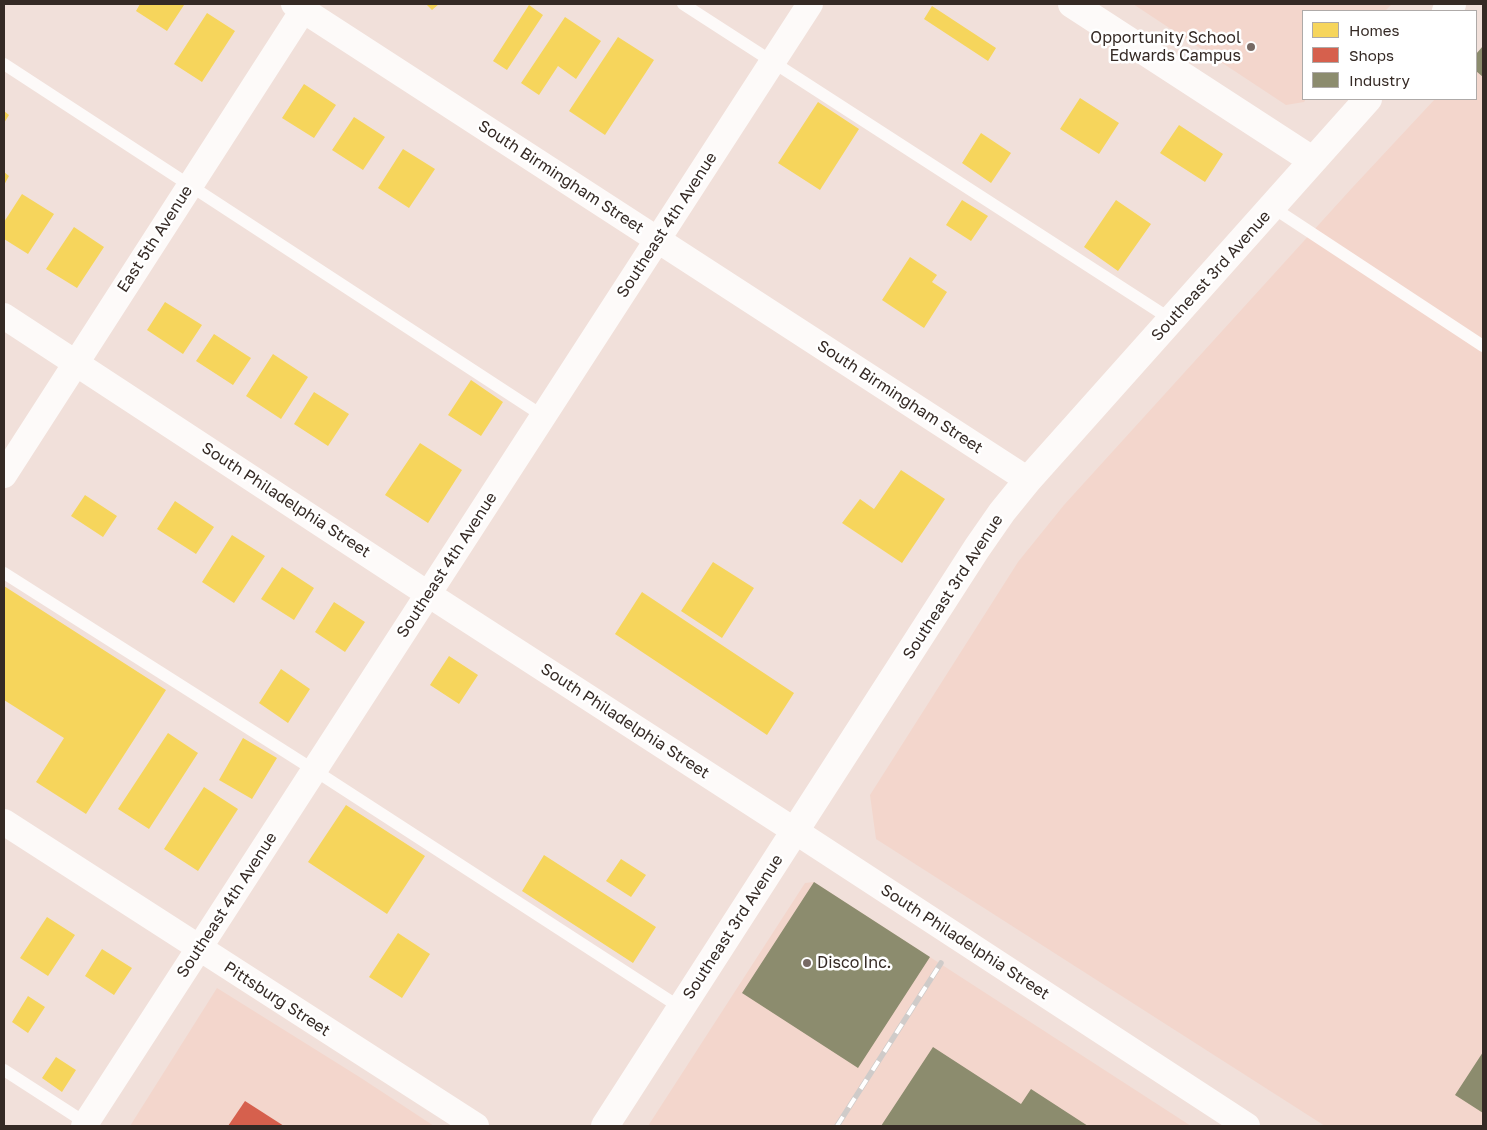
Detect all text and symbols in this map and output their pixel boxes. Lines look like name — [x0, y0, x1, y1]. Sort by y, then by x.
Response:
legend — [1302, 10, 1477, 100]
text: Homes — [1349, 21, 1399, 39]
place label: Opportunity School Edwards Campus — [1090, 28, 1241, 66]
marker: Opportunity School Edwards Campus — [1245, 41, 1257, 53]
text: Shops — [1349, 46, 1394, 64]
text: Industry — [1349, 71, 1410, 89]
street label: South Birmingham Street — [475, 116, 647, 238]
street label: Southeast 4th Avenue — [613, 149, 721, 301]
street label: East 5th Avenue — [113, 182, 197, 296]
street label: Southeast 3rd Avenue — [1147, 207, 1275, 345]
street label: South Birmingham Street — [814, 336, 986, 458]
street label: South Philadelphia Street — [198, 438, 374, 562]
street label: Southeast 4th Avenue — [393, 489, 501, 641]
street label: Southeast 3rd Avenue — [899, 511, 1007, 663]
street label: South Philadelphia Street — [537, 659, 713, 783]
street label: Southeast 4th Avenue — [173, 829, 281, 981]
street label: Southeast 3rd Avenue — [679, 851, 787, 1003]
street label: South Philadelphia Street — [877, 880, 1053, 1004]
place label: Disco Inc. — [817, 953, 891, 973]
marker: Disco Inc. — [801, 957, 813, 969]
street label: Pittsburg Street — [220, 958, 334, 1040]

